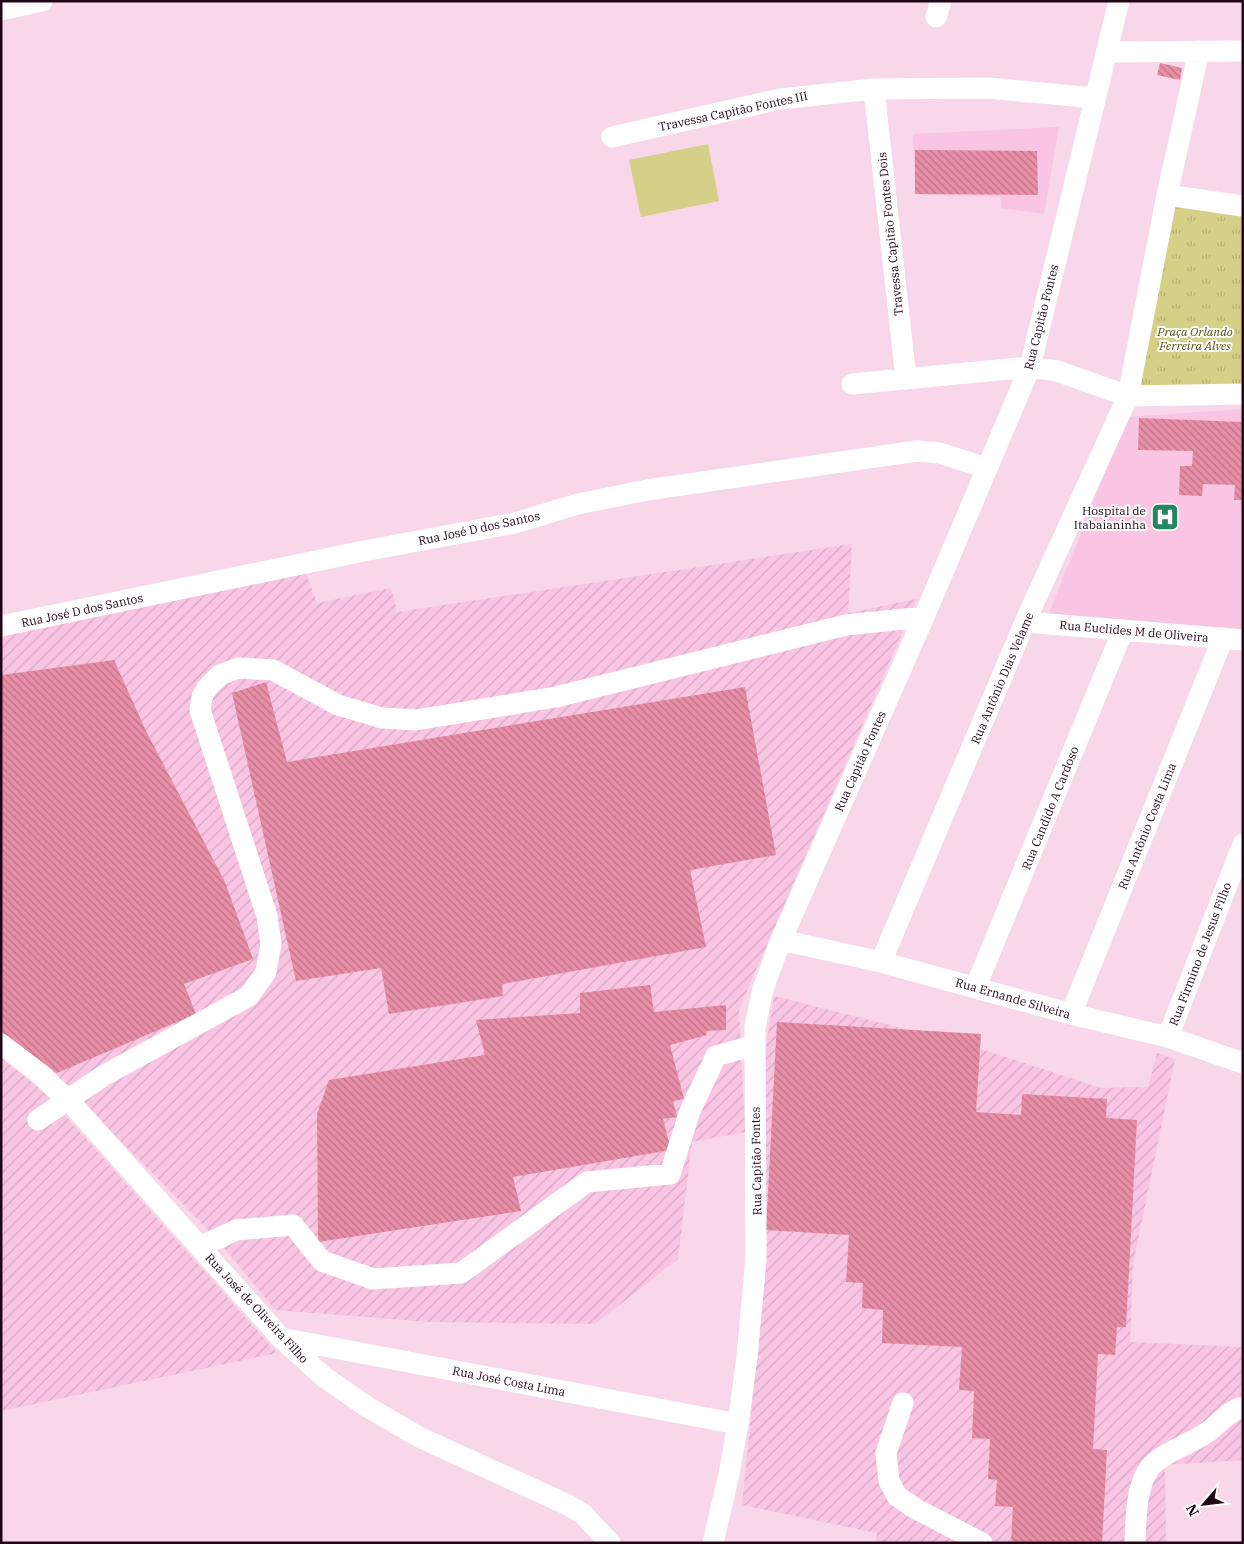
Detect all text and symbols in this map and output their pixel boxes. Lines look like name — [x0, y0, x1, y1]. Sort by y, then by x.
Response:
street label: Travessa Capitão Fontes III — [657, 88, 809, 134]
street label: Travessa Capitão Fontes Dois — [874, 151, 906, 317]
street label: Rua Capitão Fontes — [1021, 262, 1061, 371]
park label: Praça Orlando Ferreira Alves — [1156, 324, 1233, 353]
hospital icon: Hospital de Itabaianinha — [1150, 502, 1180, 532]
place label: Hospital de Itabaianinha — [1074, 503, 1146, 532]
street label: Rua José D dos Santos — [417, 508, 541, 548]
street label: Rua José D dos Santos — [20, 590, 144, 630]
street label: Rua Antônio Dias Velame — [967, 610, 1037, 746]
street label: Rua Euclides M de Oliveira — [1059, 617, 1210, 645]
street label: Rua Capitão Fontes — [831, 708, 889, 814]
street label: Rua Candido A Cardoso — [1018, 744, 1082, 872]
street label: Rua Antônio Costa Lima — [1115, 760, 1179, 892]
street label: Rua Firmino de Jesus Filho — [1166, 880, 1234, 1028]
street label: Rua Ernande Silveira — [954, 974, 1073, 1022]
street label: Rua Capitão Fontes — [748, 1107, 764, 1215]
street label: Rua José de Oliveira Filho — [202, 1250, 312, 1366]
street label: Rua José Costa Lima — [451, 1363, 567, 1399]
north arrow — [1179, 1479, 1229, 1529]
text: N — [1182, 1501, 1203, 1519]

